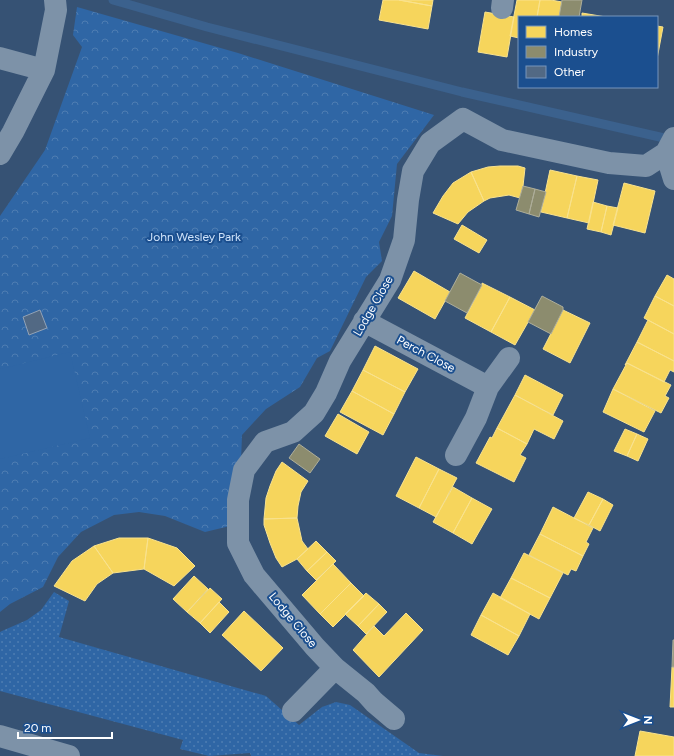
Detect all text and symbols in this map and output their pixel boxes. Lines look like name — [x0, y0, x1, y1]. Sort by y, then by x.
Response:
legend — [518, 16, 658, 88]
text: Homes — [554, 25, 593, 39]
text: Industry — [554, 45, 599, 59]
text: Other — [554, 65, 585, 79]
park label: John Wesley Park — [147, 230, 241, 244]
street label: Lodge Close — [350, 273, 396, 339]
street label: Perch Close — [394, 333, 458, 375]
street label: Lodge Close — [266, 590, 320, 651]
north arrow — [618, 700, 658, 740]
scale bar — [18, 714, 112, 740]
text: N — [641, 716, 654, 724]
text: 20 m — [24, 721, 52, 735]

